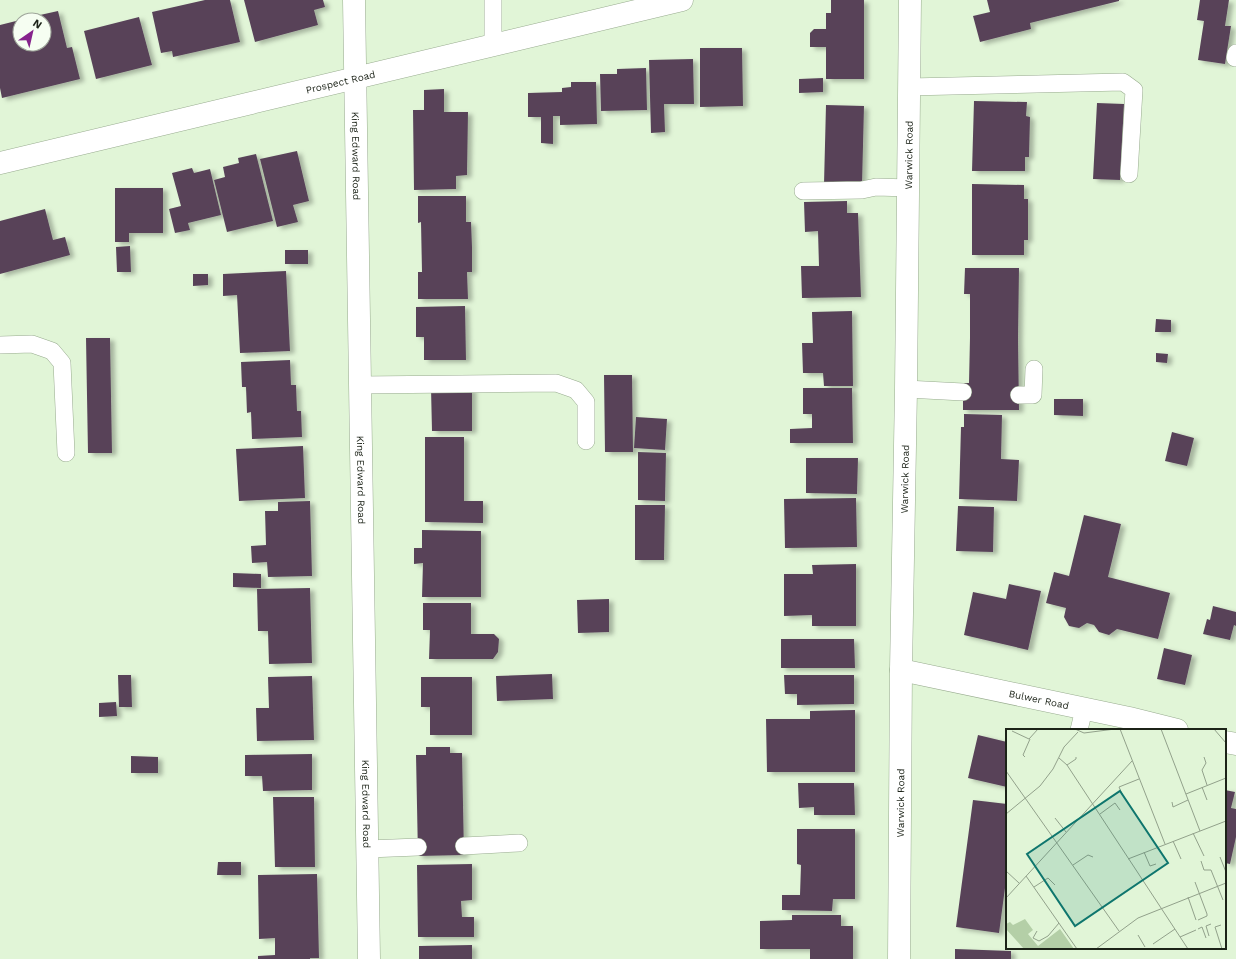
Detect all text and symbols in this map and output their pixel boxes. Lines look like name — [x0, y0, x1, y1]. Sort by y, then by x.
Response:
north arrow — [12, 12, 52, 52]
text: N — [30, 16, 44, 32]
street label: Prospect Road — [305, 69, 376, 96]
street label: King Edward Road — [350, 112, 362, 200]
street label: Warwick Road — [903, 121, 915, 190]
street label: King Edward Road — [355, 436, 367, 524]
street label: Warwick Road — [899, 444, 911, 514]
street label: Bulwer Road — [1008, 688, 1070, 711]
inset map — [1006, 729, 1226, 949]
street label: King Edward Road — [360, 760, 372, 848]
street label: Warwick Road — [895, 768, 906, 838]

